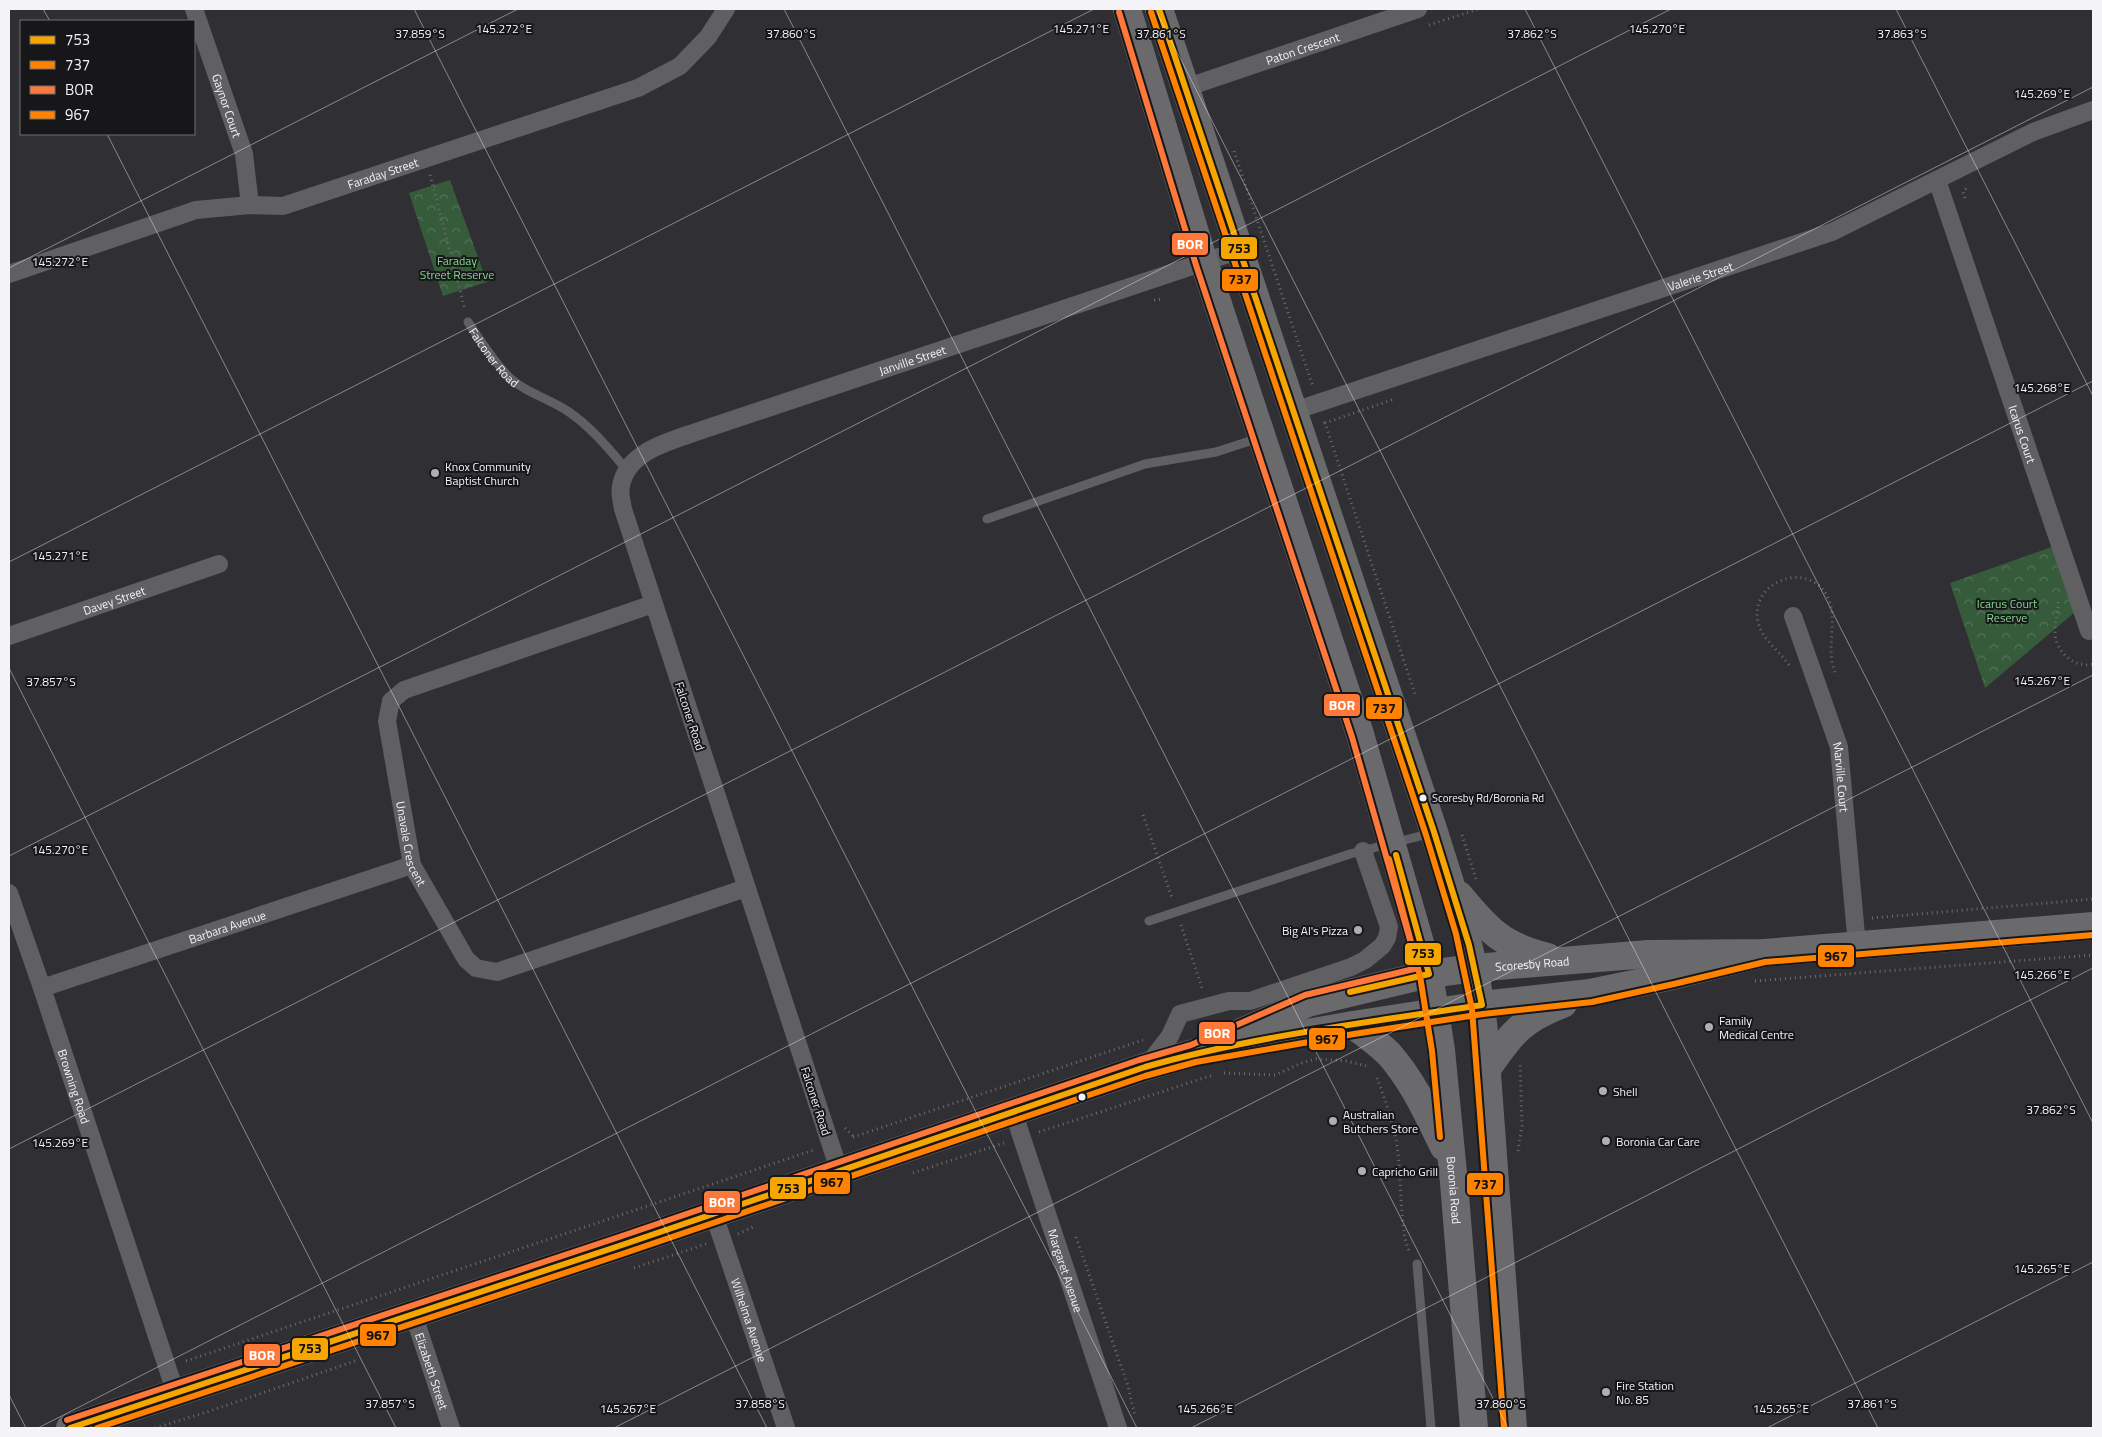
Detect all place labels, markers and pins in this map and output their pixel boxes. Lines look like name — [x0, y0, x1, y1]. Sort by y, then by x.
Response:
place label: Knox Community Baptist Church — [445, 457, 531, 490]
marker: Knox Community Baptist Church — [429, 467, 441, 479]
place label: Scoresby Rd/Boronia Rd — [1432, 790, 1544, 806]
marker: Scoresby Rd/Boronia Rd — [1418, 793, 1428, 803]
place label: Big Al's Pizza — [1282, 921, 1348, 940]
marker: Big Al's Pizza — [1352, 924, 1364, 936]
place label: Family Medical Centre — [1719, 1011, 1794, 1044]
marker: Family Medical Centre — [1703, 1021, 1715, 1033]
place label: Shell — [1613, 1082, 1638, 1101]
marker: Shell — [1597, 1085, 1609, 1097]
unlabelled marker — [1077, 1092, 1087, 1102]
place label: Australian Butchers Store — [1343, 1105, 1418, 1138]
marker: Australian Butchers Store — [1327, 1115, 1339, 1127]
place label: Boronia Car Care — [1616, 1132, 1700, 1151]
marker: Boronia Car Care — [1600, 1135, 1612, 1147]
place label: Capricho Grill — [1372, 1162, 1438, 1181]
marker: Capricho Grill — [1356, 1165, 1368, 1177]
place label: Fire Station No. 85 — [1616, 1376, 1674, 1409]
marker: Fire Station No. 85 — [1600, 1386, 1612, 1398]

